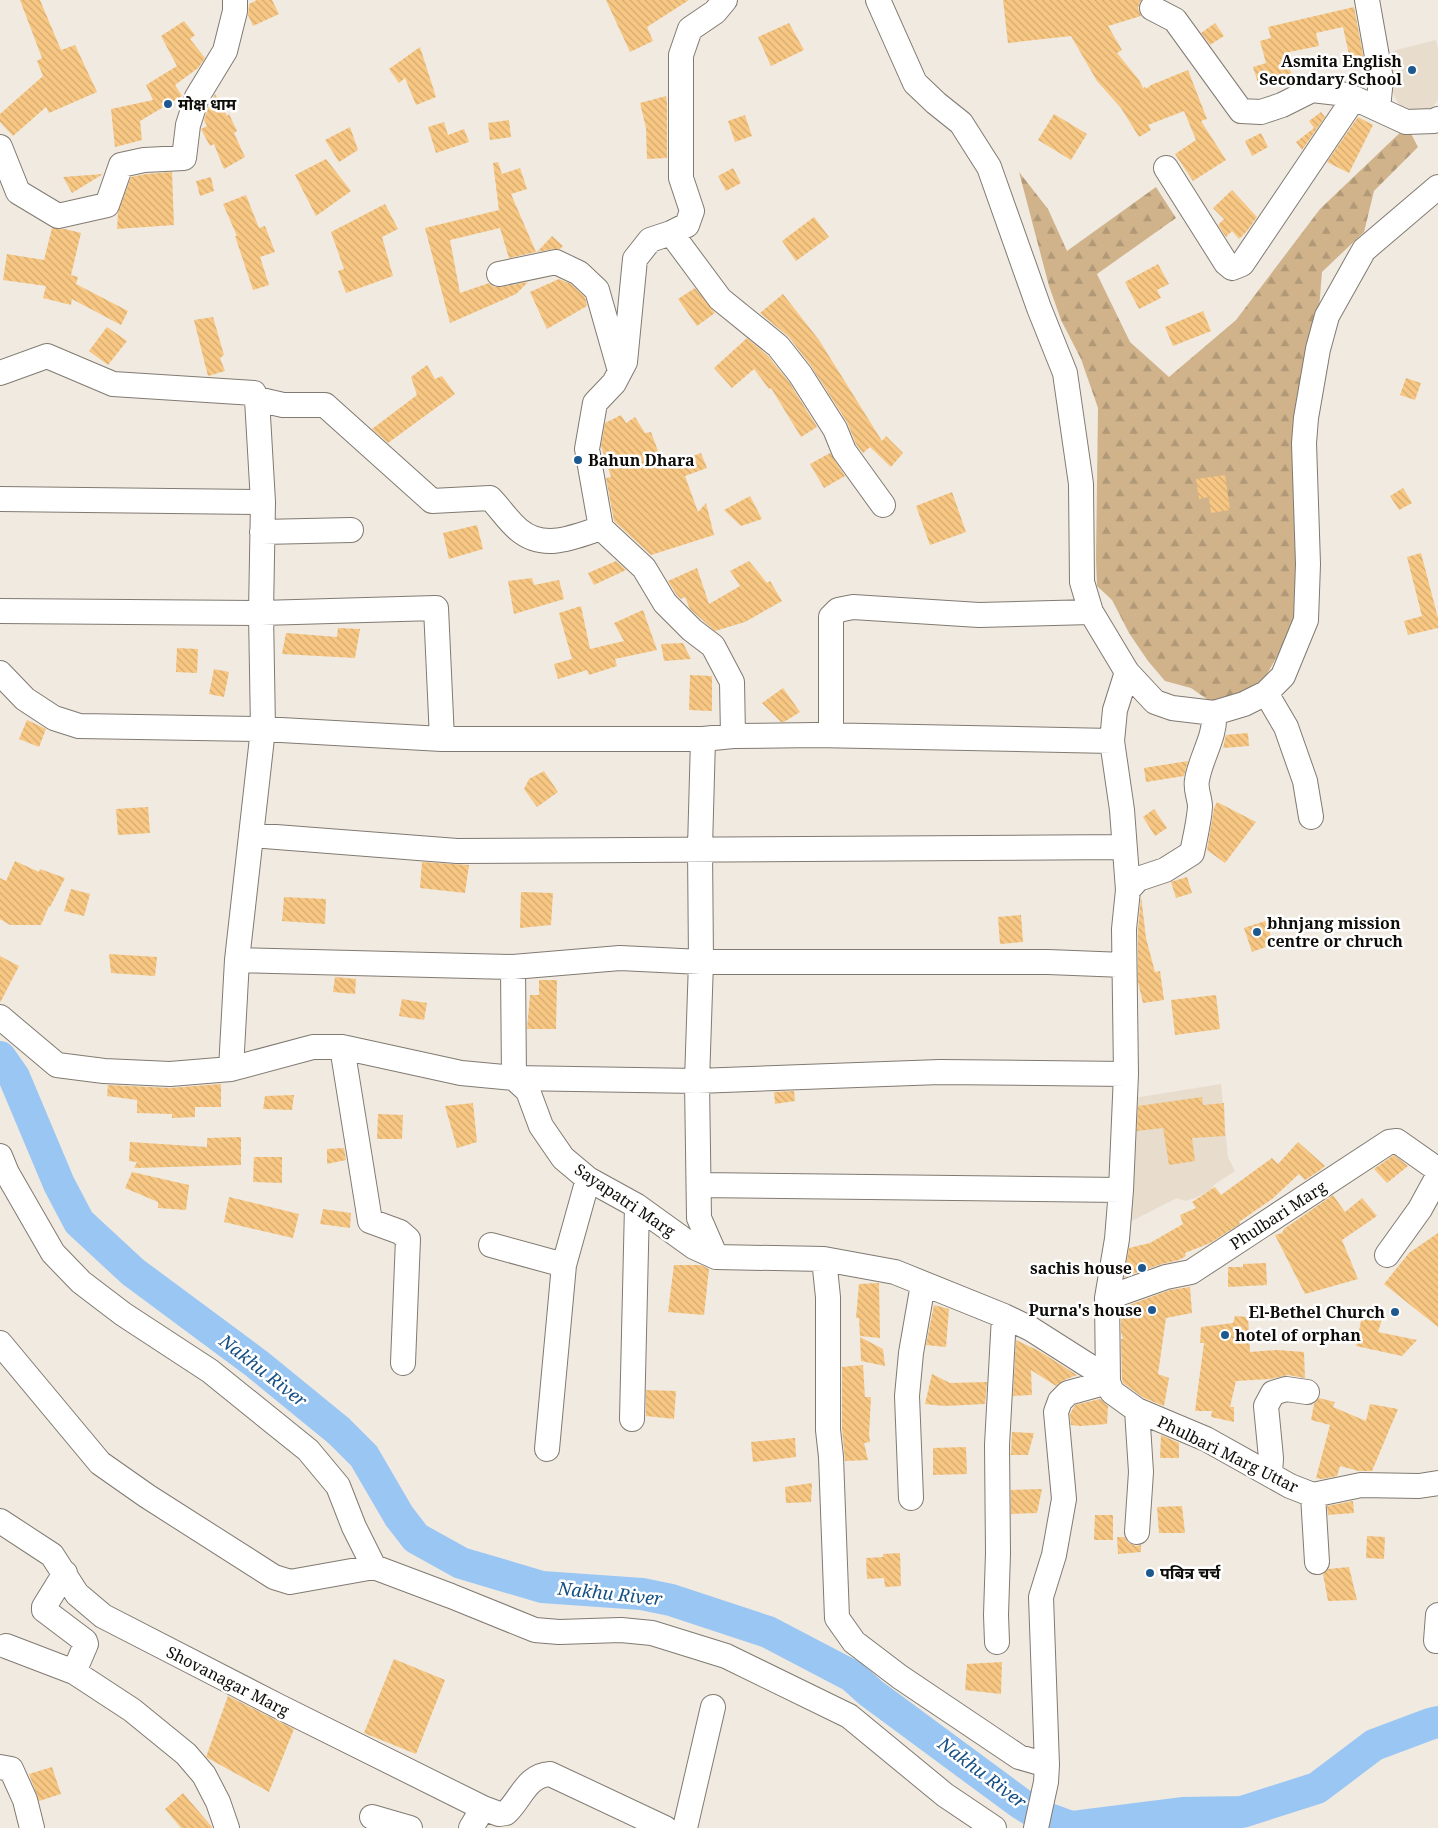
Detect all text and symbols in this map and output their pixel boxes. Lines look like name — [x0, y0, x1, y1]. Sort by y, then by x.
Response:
place label: Asmita English Secondary School — [1259, 50, 1402, 90]
marker: Asmita English Secondary School — [1406, 64, 1418, 76]
place label: मोक्ष धाम — [178, 93, 237, 115]
marker: मोक्ष धाम — [162, 98, 174, 110]
place label: Bahun Dhara — [588, 449, 695, 471]
marker: Bahun Dhara — [572, 454, 584, 466]
place label: bhnjang mission centre or chruch — [1267, 912, 1403, 952]
marker: bhnjang mission centre or chruch — [1251, 926, 1263, 938]
street label: Sayapatri Marg — [570, 1158, 680, 1242]
street label: Phulbari Marg — [1226, 1175, 1331, 1254]
place label: sachis house — [1030, 1257, 1132, 1279]
marker: sachis house — [1136, 1262, 1148, 1274]
place label: Purna's house — [1029, 1299, 1142, 1321]
place label: El-Bethel Church — [1248, 1301, 1385, 1323]
marker: Purna's house — [1146, 1304, 1158, 1316]
marker: El-Bethel Church — [1389, 1306, 1401, 1318]
place label: hotel of orphan — [1235, 1324, 1361, 1346]
water label: Nakhu River — [214, 1328, 313, 1412]
marker: hotel of orphan — [1219, 1329, 1231, 1341]
street label: Phulbari Marg Uttar — [1154, 1410, 1303, 1498]
place label: पबित्र चर्च — [1160, 1562, 1221, 1584]
marker: पबित्र चर्च — [1144, 1567, 1156, 1579]
water label: Nakhu River — [556, 1575, 664, 1610]
street label: Shovanagar Marg — [163, 1641, 294, 1722]
water label: Nakhu River — [933, 1730, 1032, 1814]

